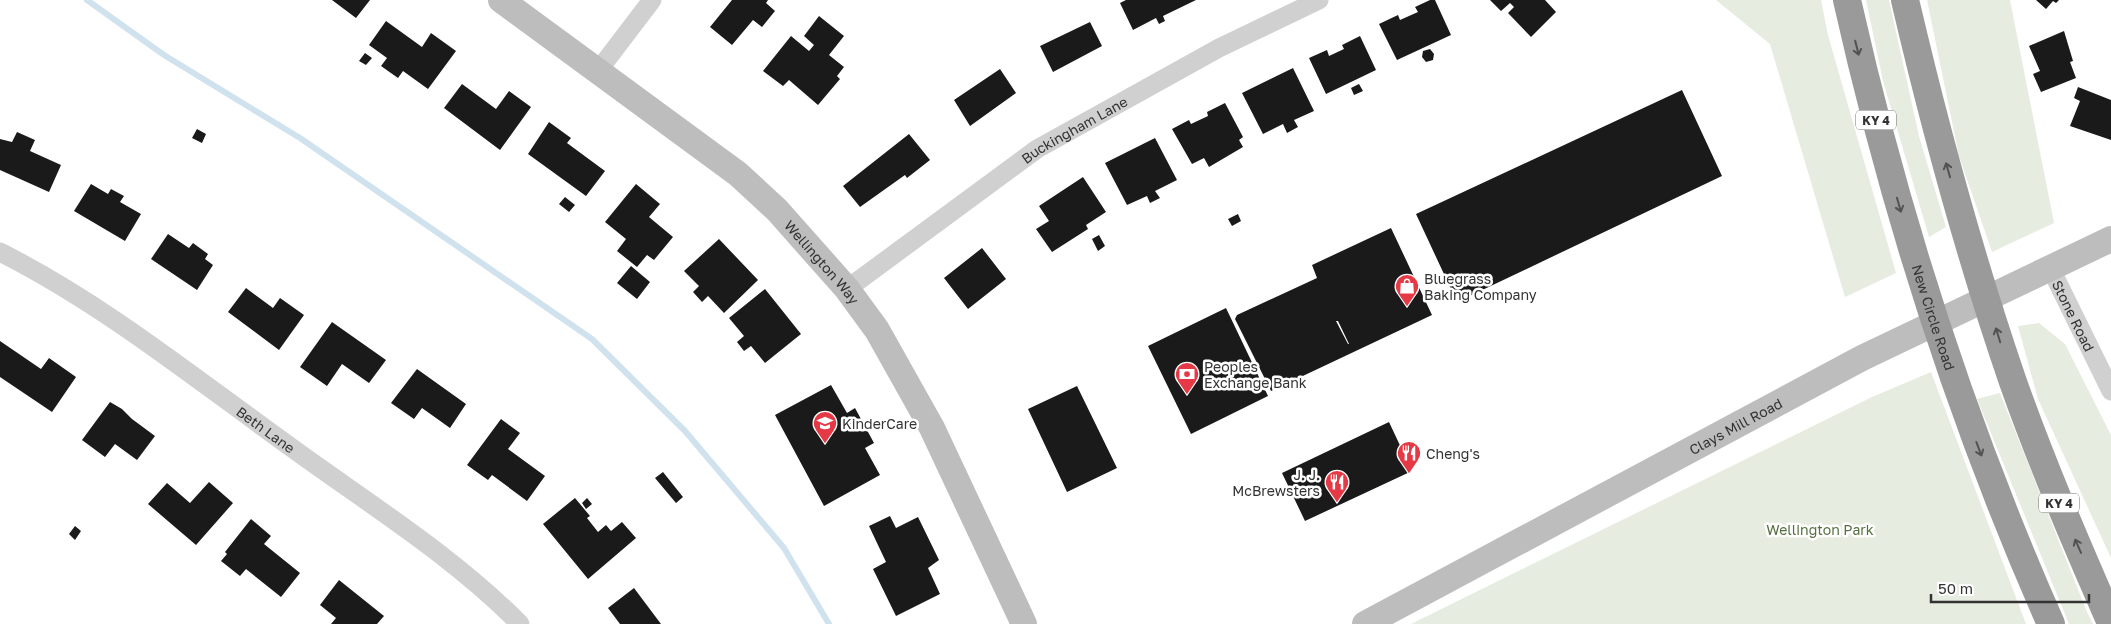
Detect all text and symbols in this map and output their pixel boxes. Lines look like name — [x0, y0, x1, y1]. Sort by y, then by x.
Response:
one-way arrow — [1853, 39, 1863, 55]
street label: Buckingham Lane — [1018, 92, 1130, 166]
road number: KY 4 — [1856, 110, 1896, 130]
one-way arrow — [1943, 163, 1953, 179]
one-way arrow — [1894, 196, 1904, 212]
street label: Wellington Way — [781, 216, 863, 307]
street label: New Circle Road — [1909, 262, 1959, 372]
place label: Bluegrass Baking Company — [1424, 270, 1537, 303]
shop icon: Bluegrass Baking Company — [1394, 273, 1420, 307]
street label: Stone Road — [2049, 277, 2099, 354]
one-way arrow — [1993, 327, 2003, 343]
place label: Peoples Exchange Bank — [1204, 358, 1307, 391]
bank icon: Peoples Exchange Bank — [1174, 361, 1200, 395]
street label: Clays Mill Road — [1686, 394, 1785, 458]
street label: Beth Lane — [234, 402, 299, 456]
school or university icon: KinderCare — [812, 410, 838, 444]
place label: KinderCare — [842, 415, 917, 432]
restaurant icon: Cheng's — [1396, 440, 1422, 474]
one-way arrow — [1975, 441, 1984, 456]
place label: Cheng's — [1426, 445, 1480, 462]
place label: J. J. McBrewsters — [1232, 466, 1320, 499]
restaurant icon: J. J. McBrewsters — [1324, 469, 1350, 503]
road number: KY 4 — [2039, 493, 2079, 512]
park label: Wellington Park — [1766, 521, 1874, 538]
one-way arrow — [2072, 539, 2082, 554]
scale bar — [1931, 572, 2088, 604]
text: 50 m — [1938, 579, 1973, 597]

